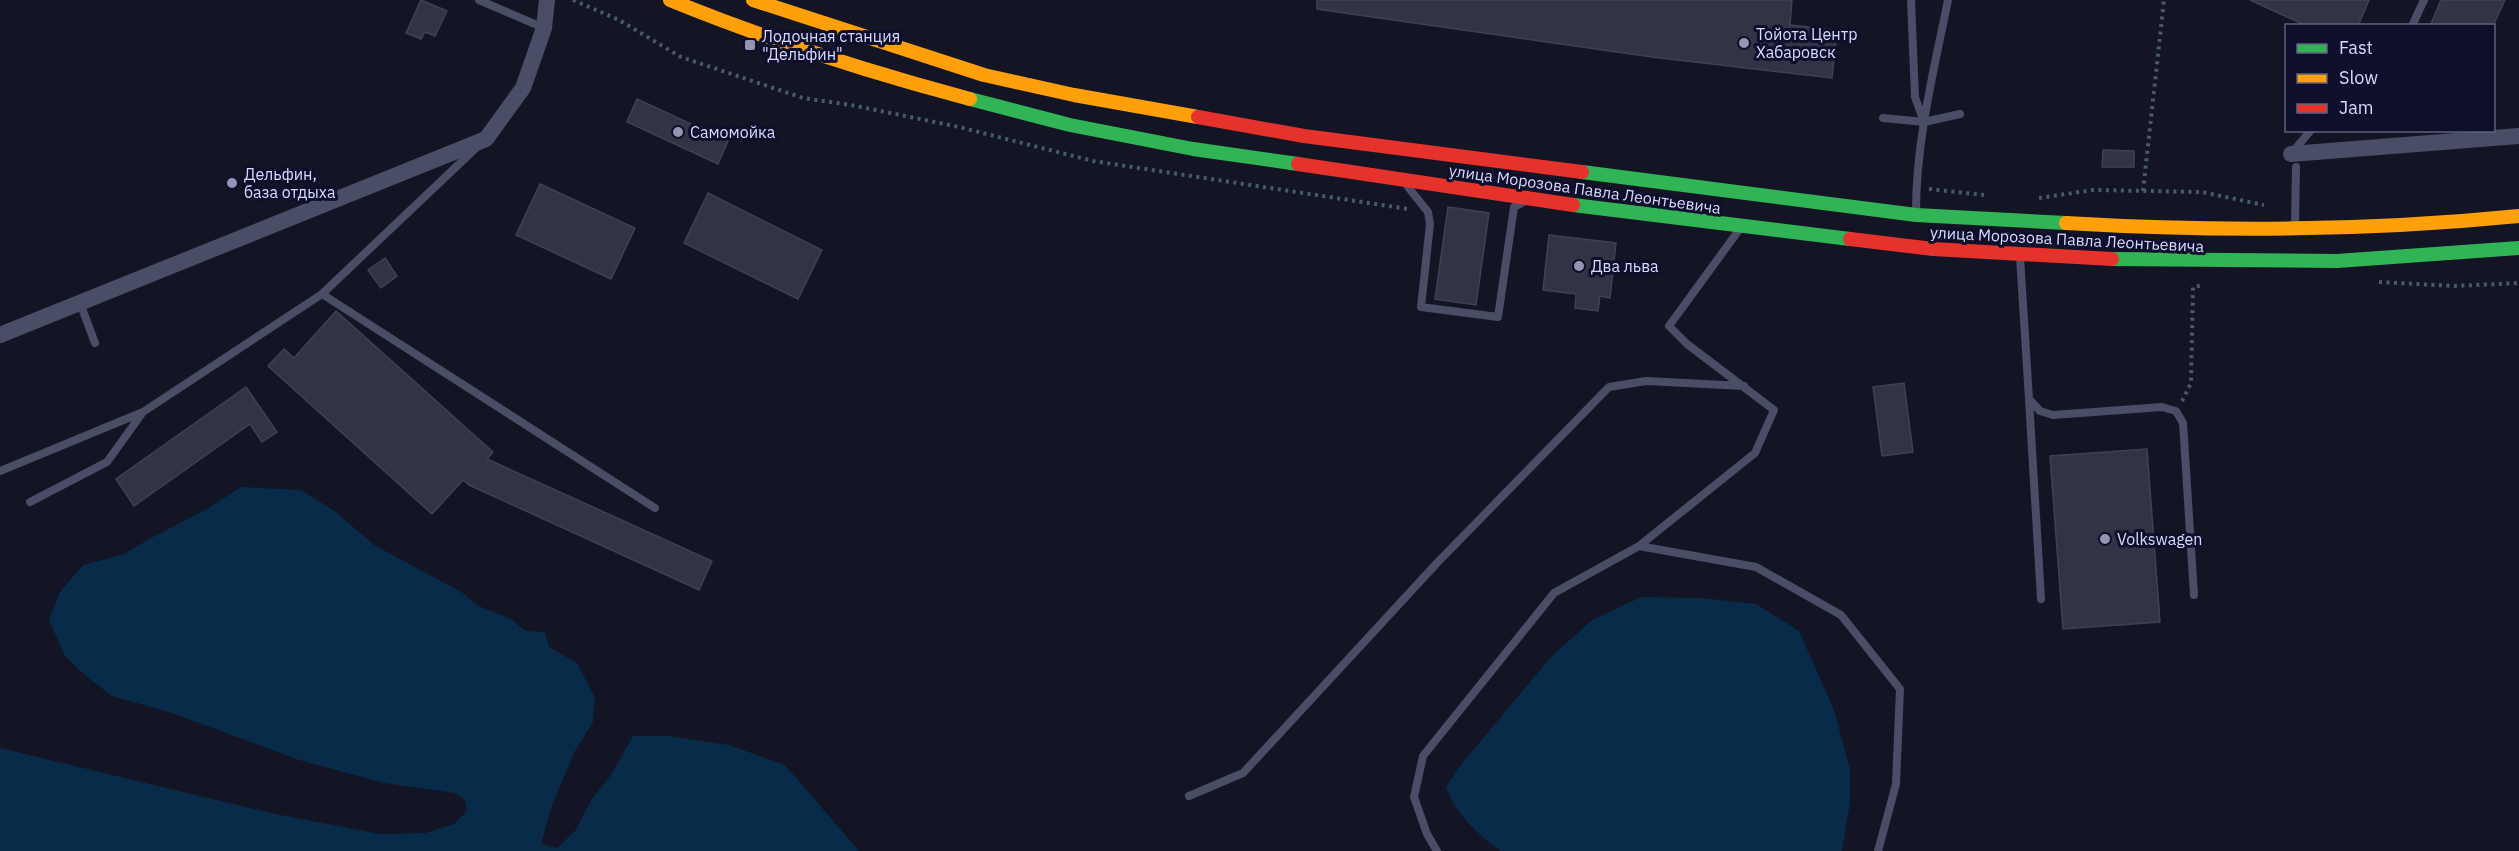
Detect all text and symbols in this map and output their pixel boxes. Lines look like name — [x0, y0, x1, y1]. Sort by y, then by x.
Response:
place label: Тойота Центр Хабаровск — [1756, 24, 1858, 62]
legend — [2285, 24, 2495, 132]
place label: Лодочная станция "Дельфин" — [762, 26, 900, 64]
marker: Тойота Центр Хабаровск — [1737, 36, 1751, 50]
text: Fast — [2339, 36, 2373, 59]
marker: Лодочная станция "Дельфин" — [743, 38, 757, 52]
text: Slow — [2339, 66, 2378, 89]
text: Jam — [2339, 96, 2374, 119]
place label: Самомойка — [690, 122, 776, 142]
marker: Самомойка — [671, 125, 685, 139]
street label: улица Морозова Павла Леонтьевича — [1448, 160, 1723, 218]
place label: Дельфин, база отдыха — [244, 164, 336, 202]
marker: Дельфин, база отдыха — [225, 176, 239, 190]
street label: улица Морозова Павла Леонтьевича — [1929, 222, 2205, 256]
place label: Два льва — [1591, 256, 1659, 276]
marker: Два льва — [1572, 259, 1586, 273]
place label: Volkswagen — [2117, 529, 2202, 549]
marker: Volkswagen — [2098, 532, 2112, 546]

